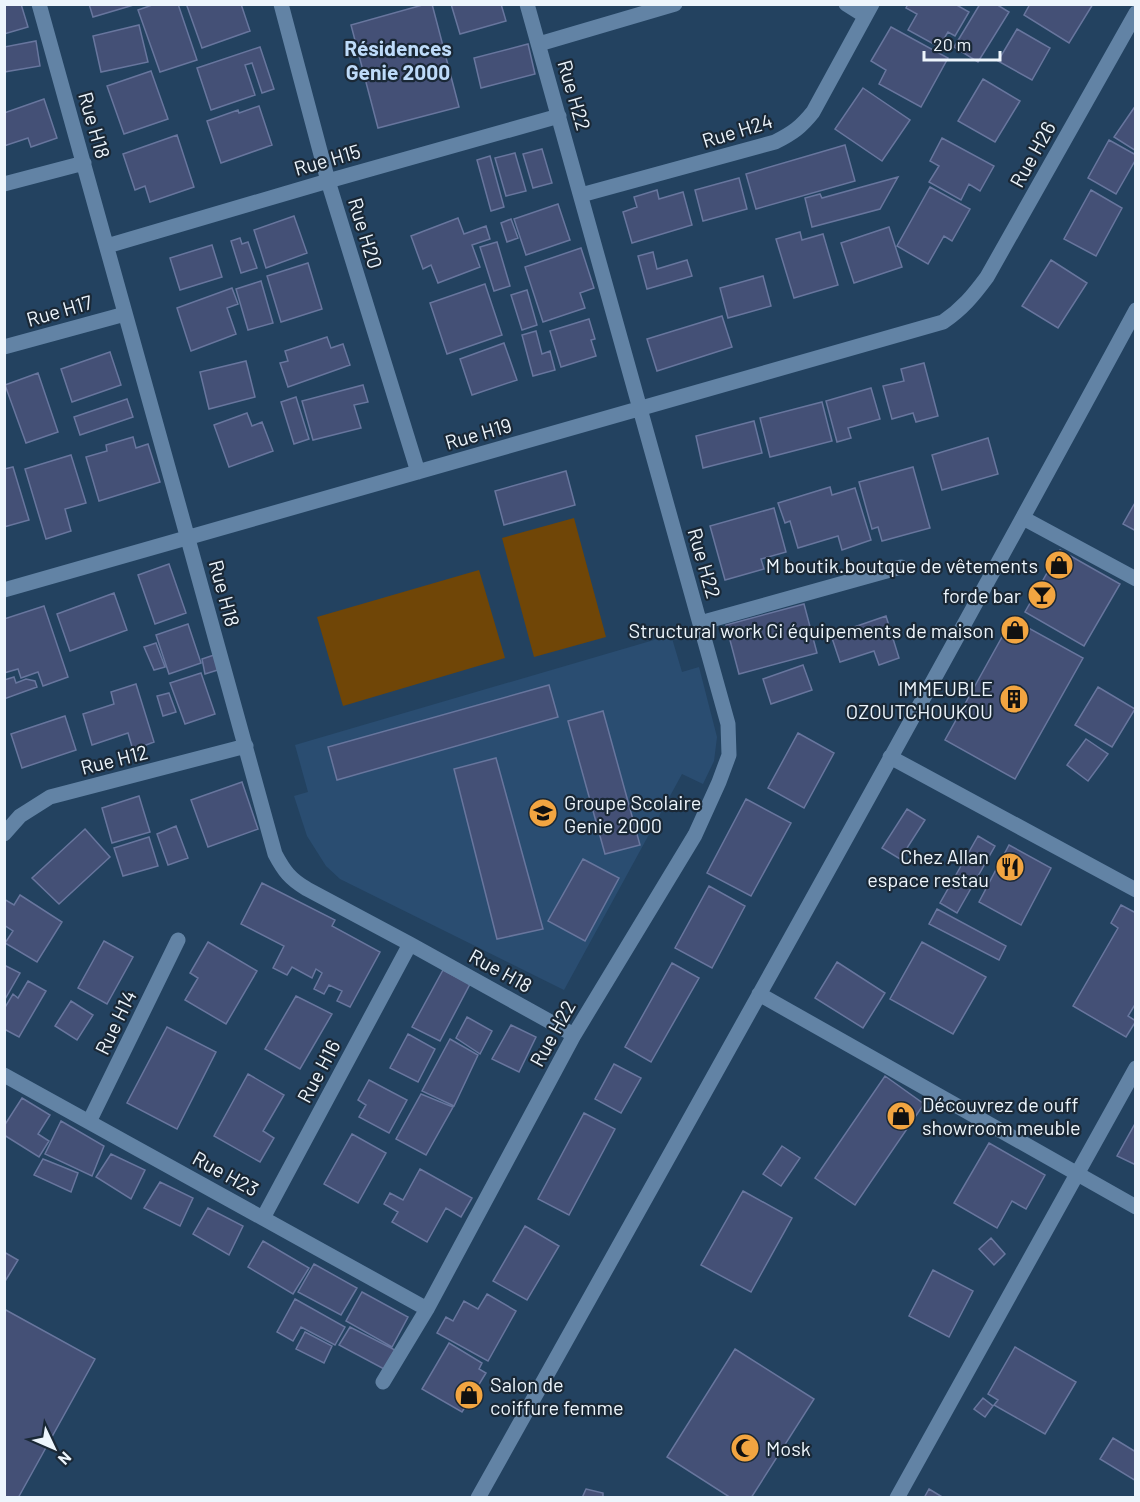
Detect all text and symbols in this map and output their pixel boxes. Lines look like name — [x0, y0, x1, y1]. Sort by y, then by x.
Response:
scale bar — [924, 24, 1000, 62]
text: 20 m — [933, 33, 971, 55]
district label: Résidences Genie 2000 — [344, 35, 452, 84]
street label: Rue H22 — [554, 57, 596, 133]
street label: Rue H18 — [74, 89, 116, 161]
street label: Rue H24 — [699, 108, 775, 152]
street label: Rue H26 — [1004, 117, 1060, 191]
street label: Rue H15 — [291, 138, 363, 180]
street label: Rue H20 — [344, 195, 388, 271]
street label: Rue H17 — [23, 289, 95, 331]
street label: Rue H19 — [442, 412, 514, 454]
street label: Rue H22 — [684, 525, 726, 601]
shop icon: M boutik.boutque de vêtements — [1043, 549, 1075, 581]
place label: M boutik.boutque de vêtements — [766, 553, 1038, 577]
street label: Rue H18 — [205, 557, 245, 629]
bar icon: forde bar — [1026, 579, 1058, 611]
place label: forde bar — [943, 583, 1021, 607]
shop icon: Structural work Ci équipements de maison — [999, 614, 1031, 646]
place label: Structural work Ci équipements de maison — [629, 618, 994, 642]
place label: IMMEUBLE OZOUTCHOUKOU — [846, 676, 993, 723]
building icon: IMMEUBLE OZOUTCHOUKOU — [998, 683, 1030, 715]
street label: Rue H12 — [78, 739, 150, 779]
place label: Groupe Scolaire Genie 2000 — [564, 790, 701, 837]
school or university icon: Groupe Scolaire Genie 2000 — [527, 797, 559, 829]
place label: Chez Allan espace restau — [867, 844, 989, 891]
restaurant icon: Chez Allan espace restau — [994, 851, 1026, 883]
street label: Rue H18 — [465, 943, 537, 997]
street label: Rue H14 — [89, 986, 141, 1058]
street label: Rue H22 — [524, 996, 580, 1070]
street label: Rue H16 — [291, 1035, 345, 1107]
place label: Découvrez de ouff showroom meuble — [922, 1092, 1081, 1139]
shop icon: Découvrez de ouff showroom meuble — [885, 1100, 917, 1132]
street label: Rue H23 — [189, 1145, 263, 1201]
place label: Salon de coiffure femme — [490, 1372, 624, 1419]
shop icon: Salon de coiffure femme — [453, 1379, 485, 1411]
north arrow — [24, 1418, 84, 1478]
mosque icon: Mosk — [729, 1432, 761, 1464]
place label: Mosk — [766, 1436, 811, 1460]
text: N — [55, 1448, 76, 1469]

